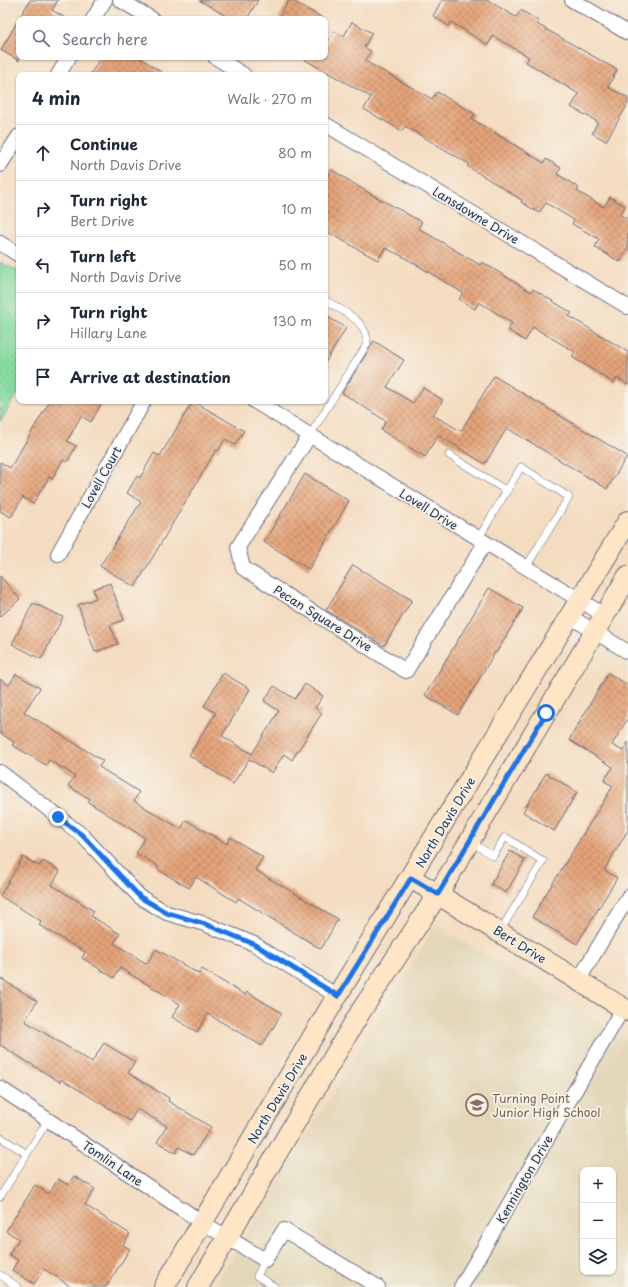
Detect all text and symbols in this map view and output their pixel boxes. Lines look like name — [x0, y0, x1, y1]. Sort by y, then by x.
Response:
search box — [16, 16, 328, 60]
icon: search — [30, 27, 52, 49]
text: Search here — [62, 27, 148, 50]
text: 4 min — [32, 85, 80, 111]
text: Walk · 270 m — [227, 89, 312, 108]
text: Continue — [70, 132, 138, 155]
icon: ahead — [32, 142, 54, 164]
text: 80 m — [278, 143, 312, 162]
text: North Davis Drive — [70, 155, 181, 174]
street label: Lansdowne Drive — [429, 182, 523, 248]
text: Turn right — [70, 188, 147, 211]
icon: right — [32, 198, 54, 220]
text: 10 m — [282, 199, 312, 218]
text: Bert Drive — [70, 211, 134, 230]
text: Turn left — [70, 244, 136, 267]
icon: left — [32, 254, 54, 276]
text: 50 m — [278, 255, 312, 274]
text: North Davis Drive — [70, 267, 181, 286]
text: Turn right — [70, 300, 147, 323]
icon: right — [32, 310, 54, 332]
text: 130 m — [273, 311, 312, 330]
text: Hillary Lane — [70, 323, 147, 342]
text: Arrive at destination — [70, 365, 231, 388]
icon: arrive — [32, 366, 54, 388]
street label: Lovell Court — [77, 443, 126, 511]
street label: Lovell Drive — [396, 484, 462, 534]
street label: Pecan Square Drive — [270, 580, 376, 656]
route start — [537, 704, 555, 722]
street label: North Davis Drive — [411, 773, 479, 871]
route end — [49, 808, 67, 826]
street label: Bert Drive — [490, 921, 550, 967]
street label: North Davis Drive — [243, 1049, 311, 1147]
place label: Turning Point Junior High School — [492, 1089, 601, 1121]
school or university icon: Turning Point Junior High School — [464, 1092, 490, 1118]
street label: Kennington Drive — [491, 1132, 557, 1226]
street label: Tomlin Lane — [79, 1136, 147, 1190]
map controls — [580, 1167, 616, 1275]
button: + — [580, 1167, 616, 1203]
button: − — [580, 1203, 616, 1239]
button: layers — [580, 1239, 616, 1275]

